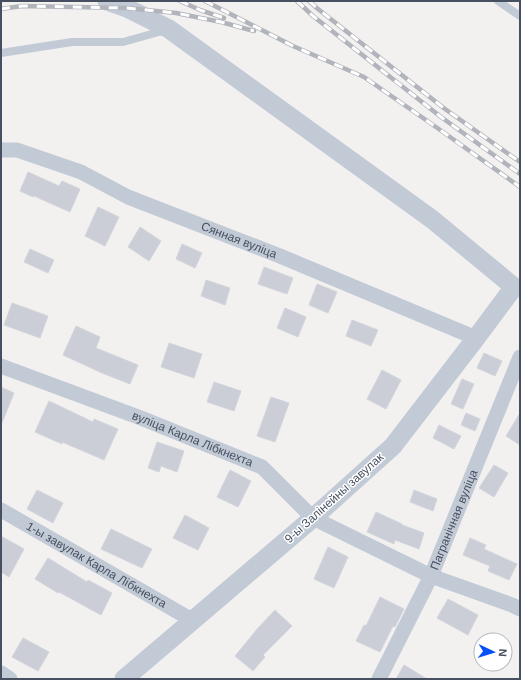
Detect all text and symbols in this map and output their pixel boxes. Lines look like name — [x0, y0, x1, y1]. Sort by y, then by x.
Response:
street label: Сянная вуліца — [199, 219, 279, 261]
street label: вуліца Карла Лібкнехта — [130, 408, 255, 470]
street label: 9-ы Залінейны завулак — [282, 450, 387, 546]
street label: Пагранічная вуліца — [427, 467, 481, 572]
street label: 1-ы завулак Карла Лібкнехта — [24, 519, 169, 611]
north arrow — [473, 632, 513, 672]
text: N — [497, 648, 509, 657]

